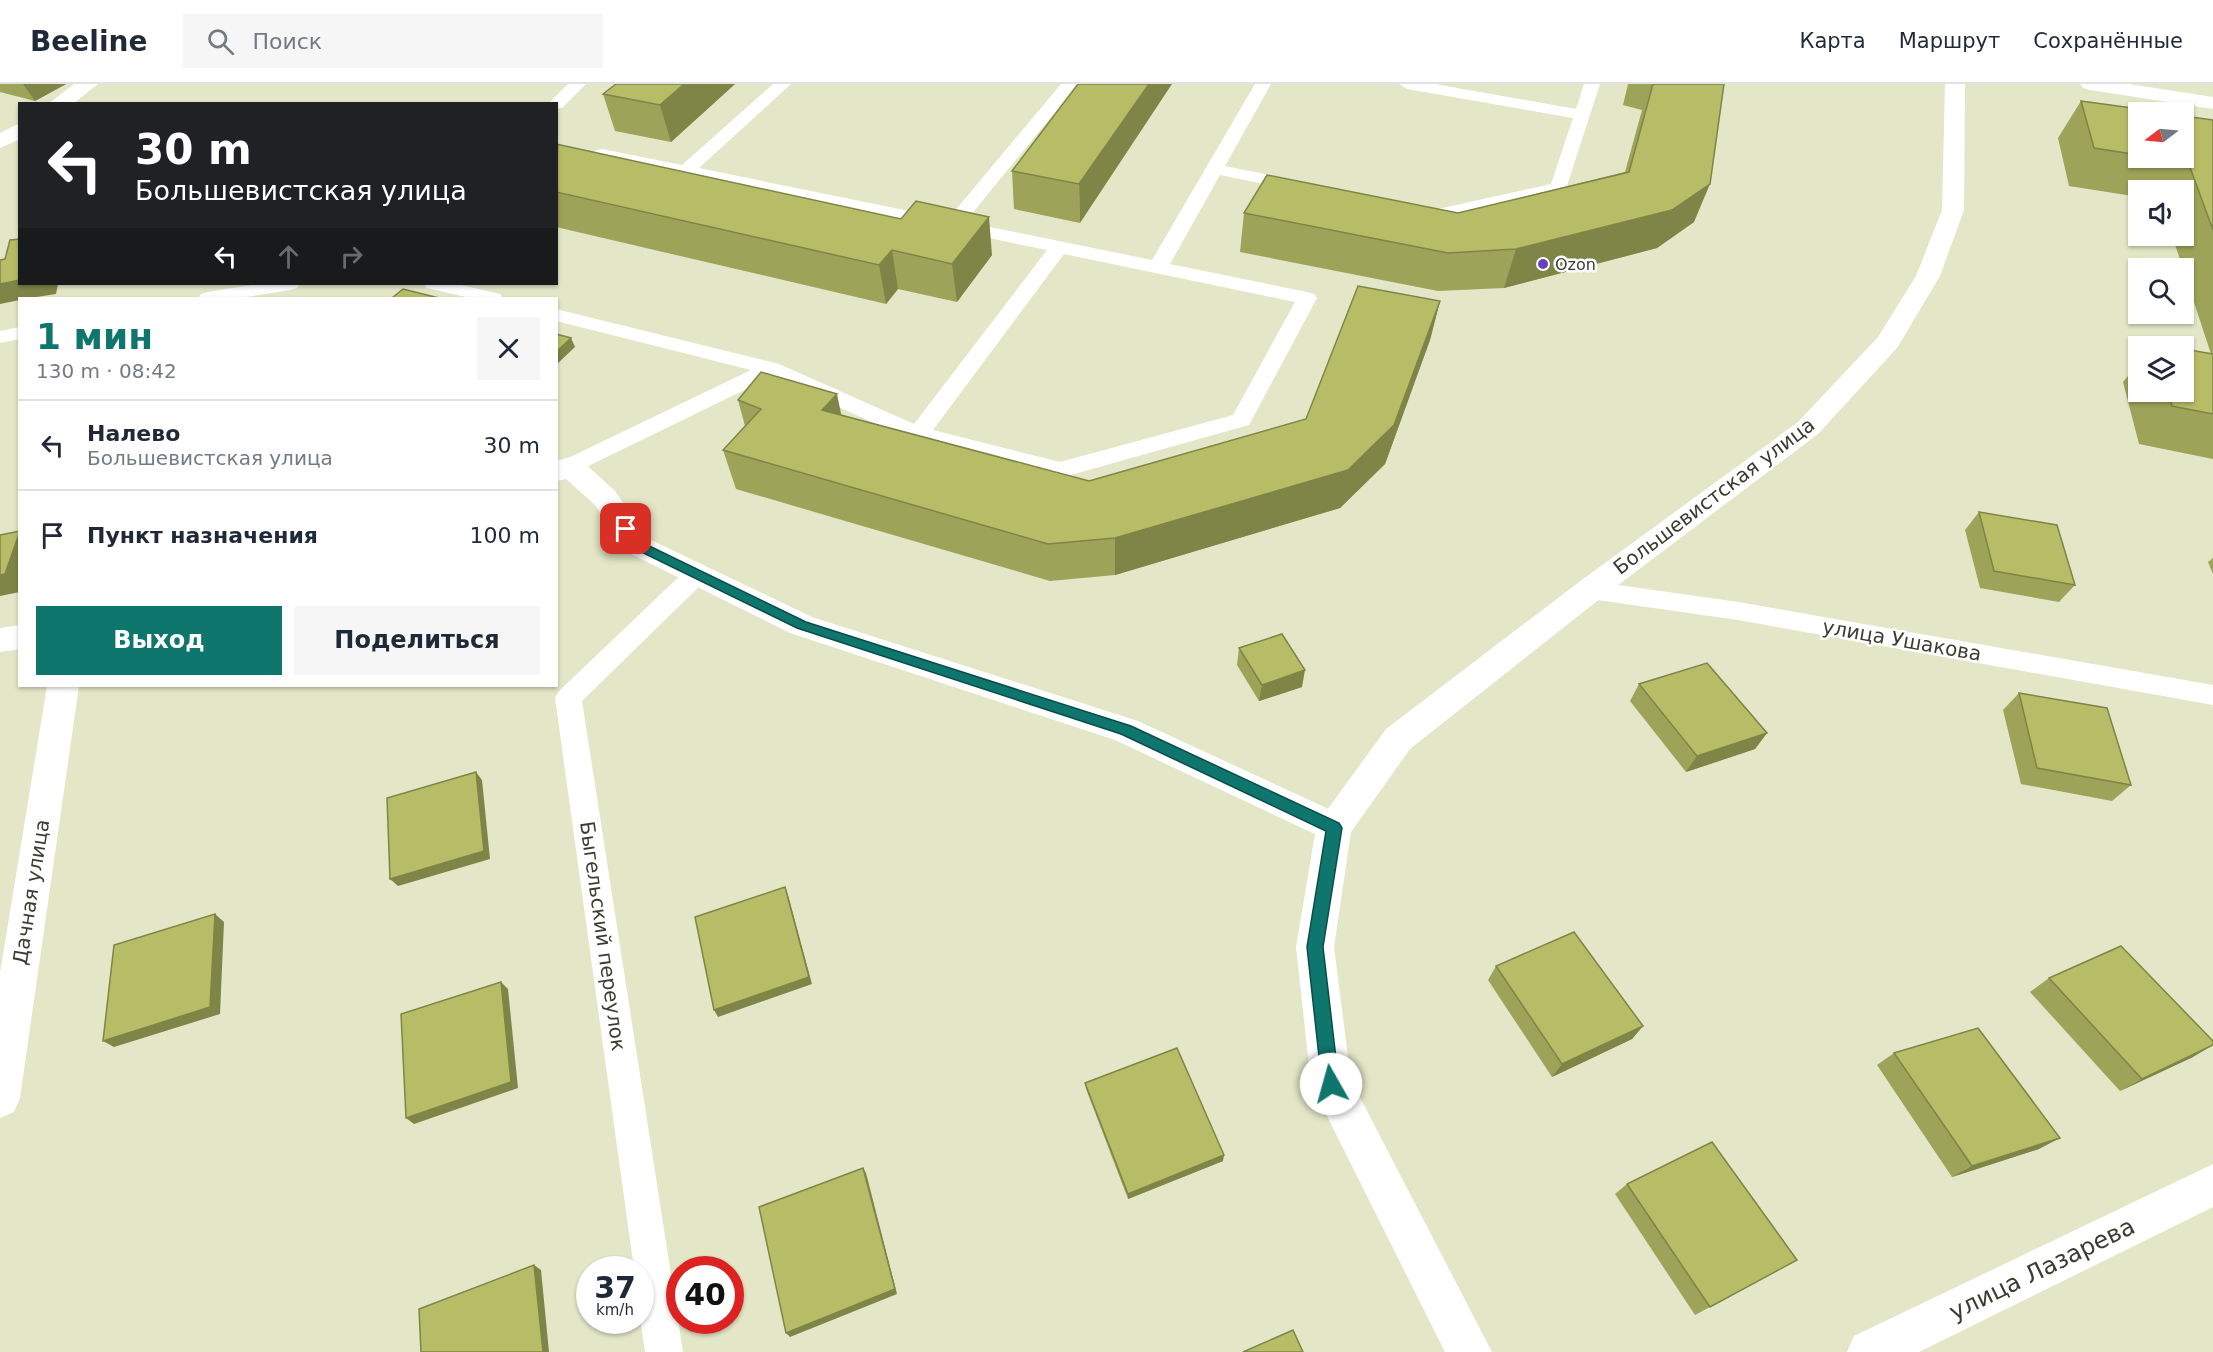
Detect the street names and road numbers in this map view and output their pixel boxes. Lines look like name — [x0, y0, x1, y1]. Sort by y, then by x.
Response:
street label: Большевистская улица — [1609, 412, 1819, 580]
street label: улица Ушакова — [1821, 614, 1983, 666]
street label: Дачная улица — [8, 818, 54, 966]
street label: Быгельский переулок — [575, 820, 631, 1052]
street label: улица Лазарева — [1945, 1212, 2139, 1326]

